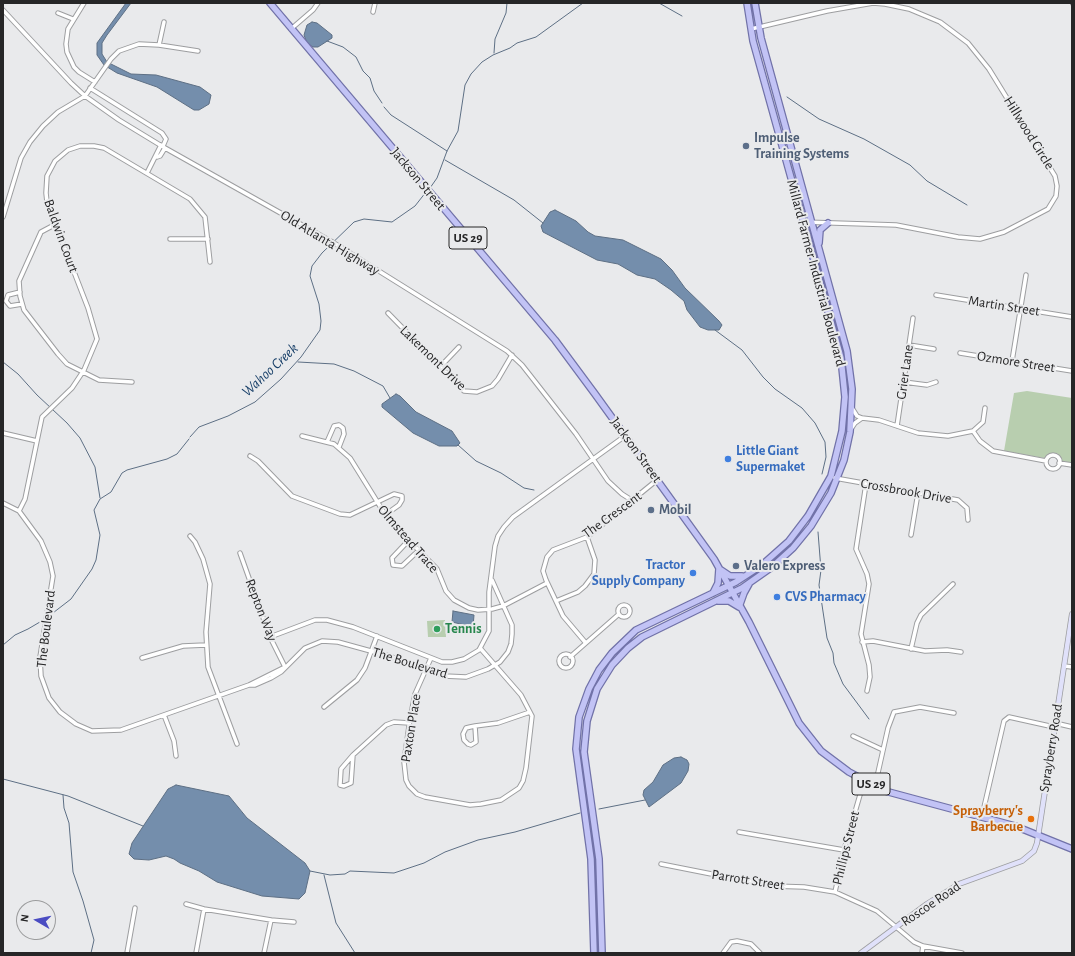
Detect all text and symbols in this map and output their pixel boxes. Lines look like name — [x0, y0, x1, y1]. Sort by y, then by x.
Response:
street label: Hillwood Circle — [1000, 93, 1058, 173]
place label: Impulse Training Systems — [754, 130, 849, 162]
marker: Impulse Training Systems — [741, 141, 751, 151]
street label: Jackson Street — [387, 144, 449, 214]
street label: Millard Farmer Industrial Boulevard — [783, 178, 849, 368]
street label: Baldwin Court — [40, 197, 82, 275]
street label: Old Atlanta Highway — [277, 207, 383, 279]
road number: US 29 — [449, 227, 487, 249]
street label: Martin Street — [967, 292, 1041, 320]
street label: Lakemont Drive — [396, 322, 470, 394]
water label: Wahoo Creek — [238, 339, 302, 401]
street label: Grier Lane — [893, 344, 917, 400]
street label: Ozmore Street — [976, 348, 1056, 376]
street label: Jackson Street — [607, 414, 665, 486]
place label: Little Giant Supermaket — [736, 443, 805, 476]
marker: Little Giant Supermaket — [723, 454, 733, 464]
street label: Crossbrook Drive — [859, 475, 953, 507]
street label: The Crescent — [579, 488, 645, 542]
street label: Olmstead Trace — [374, 502, 442, 576]
place label: Mobil — [659, 502, 692, 518]
marker: Mobil — [646, 505, 656, 515]
place label: Tractor Supply Company — [592, 557, 685, 590]
place label: Valero Express — [744, 558, 825, 574]
marker: Valero Express — [731, 561, 741, 571]
marker: Tractor Supply Company — [688, 568, 698, 578]
street label: Repton Way — [241, 576, 281, 644]
street label: The Boulevard — [33, 589, 59, 669]
place label: CVS Pharmacy — [785, 589, 866, 605]
marker: CVS Pharmacy — [772, 592, 782, 602]
place label: Tennis — [445, 621, 482, 637]
marker: Tennis — [432, 624, 442, 634]
street label: The Boulevard — [370, 644, 450, 682]
street label: Paxton Place — [397, 693, 425, 763]
street label: Sprayberry Road — [1036, 703, 1066, 793]
road number: US 29 — [852, 773, 890, 795]
place label: Sprayberry's Barbecue — [953, 803, 1023, 836]
street label: Phillips Street — [829, 809, 863, 887]
marker: Sprayberry's Barbecue — [1026, 814, 1036, 824]
street label: Parrott Street — [710, 866, 786, 894]
street label: Roscoe Road — [898, 878, 964, 930]
north arrow — [16, 900, 56, 940]
text: N — [19, 914, 31, 923]

